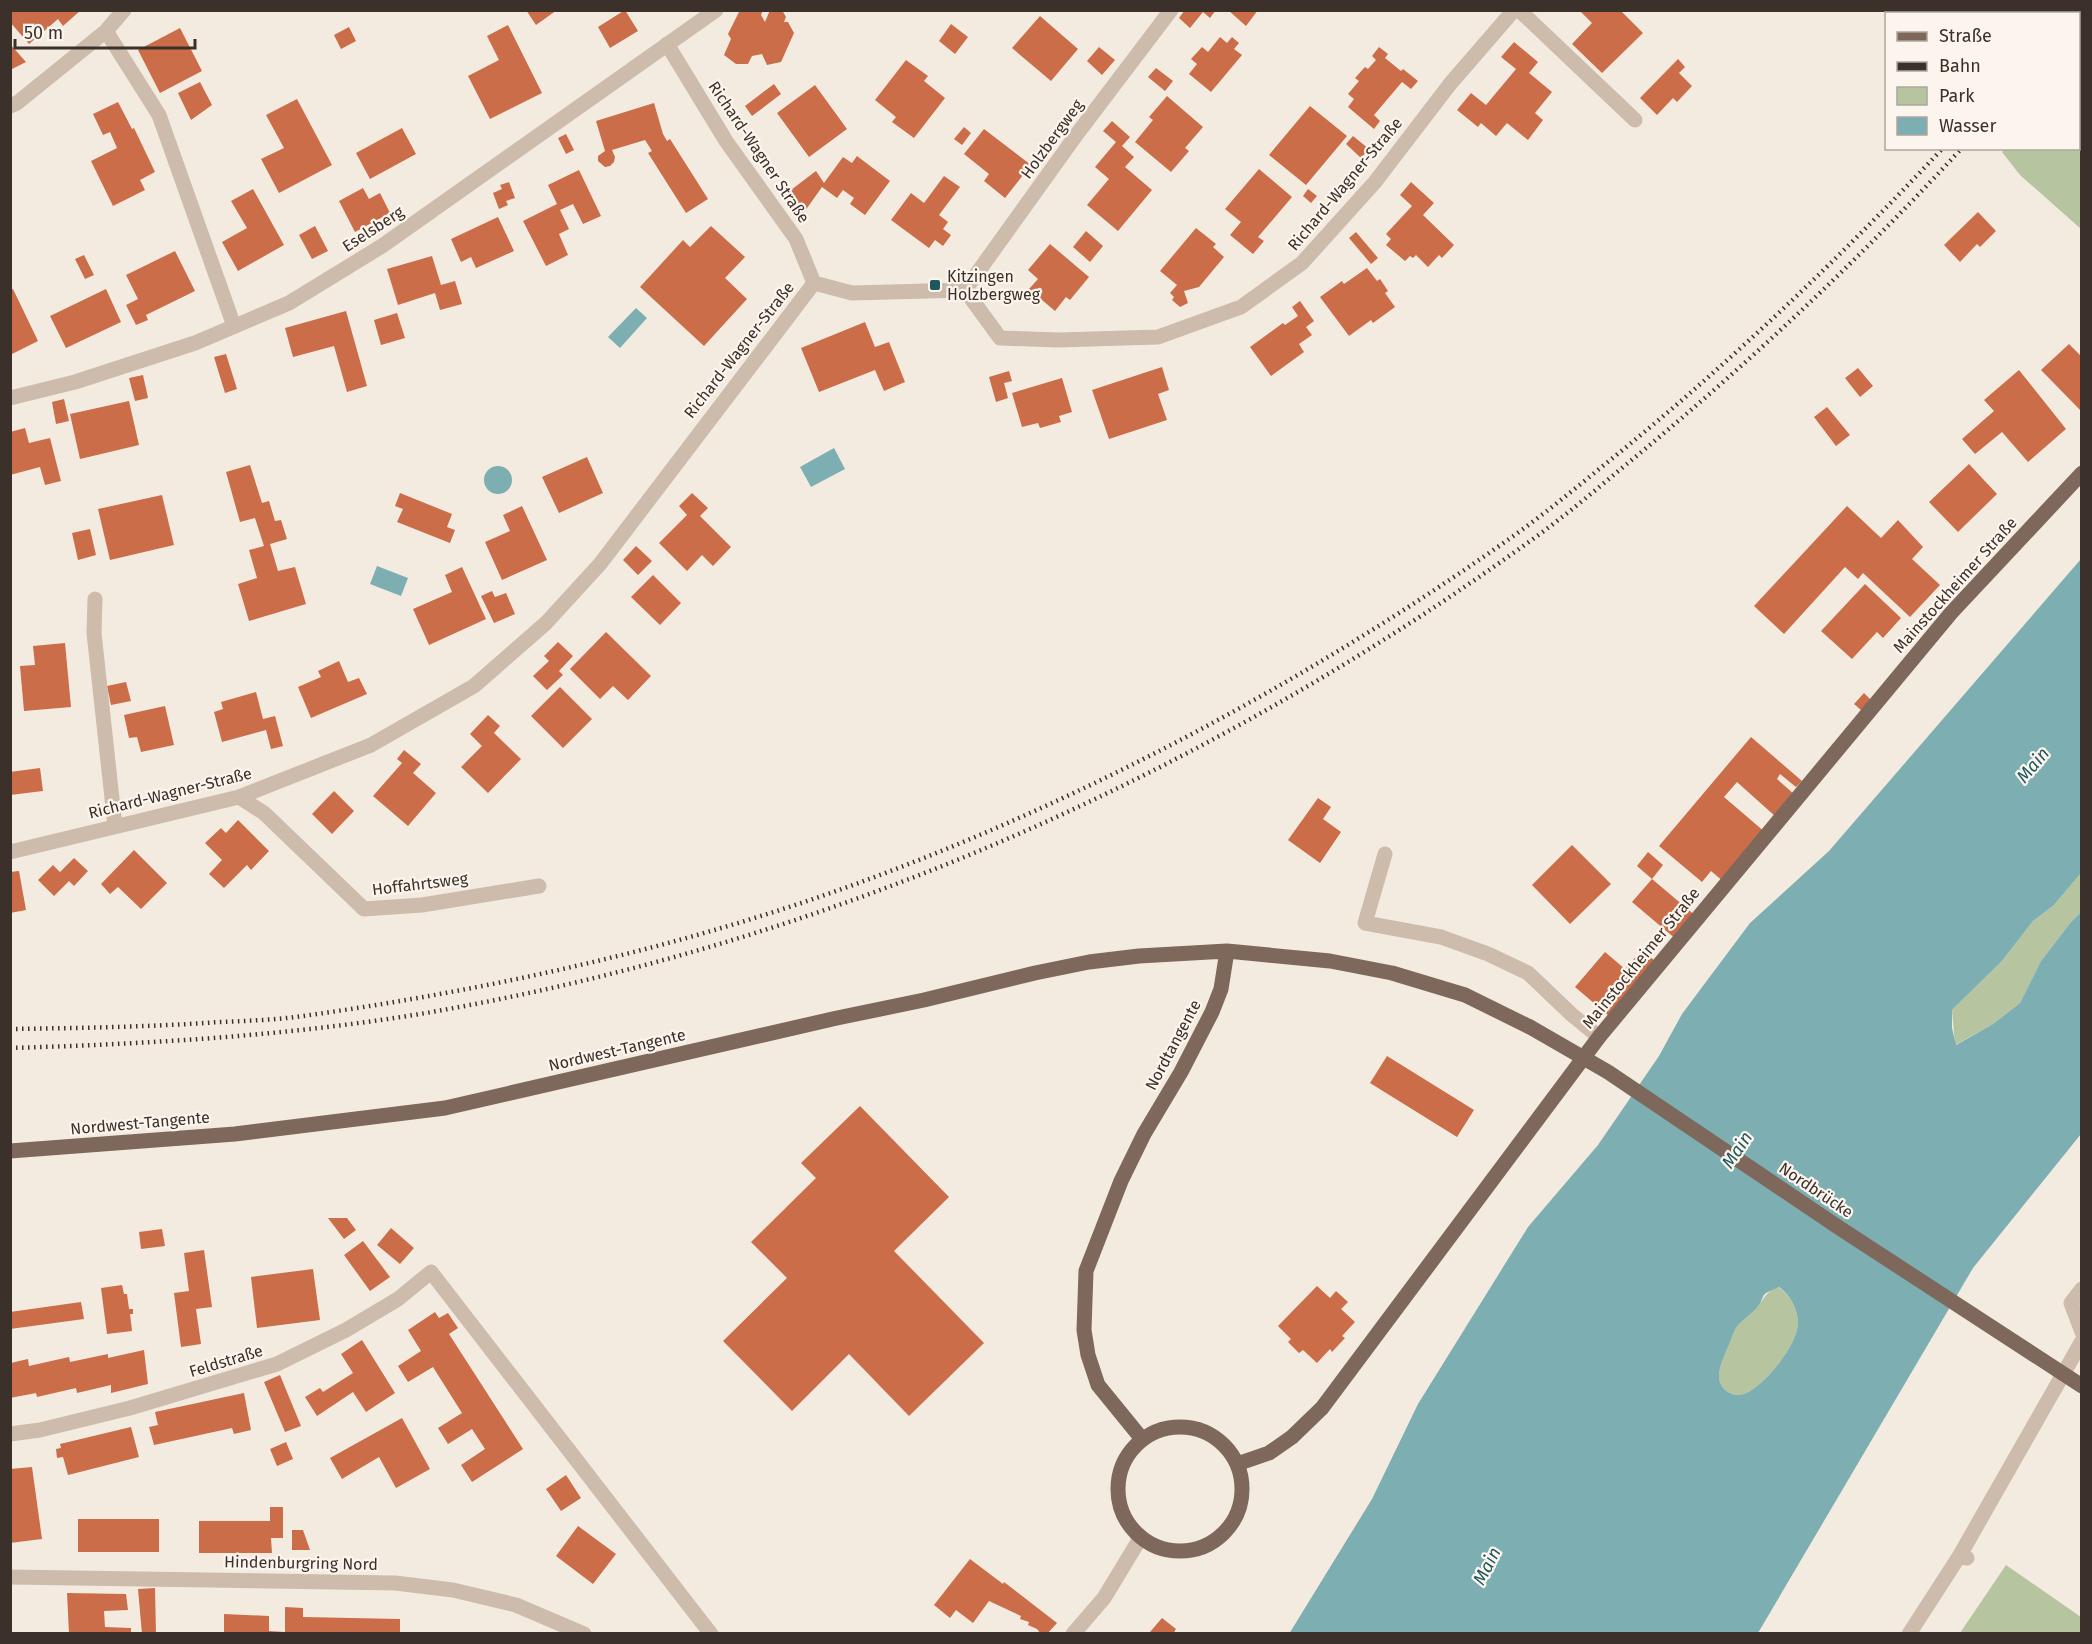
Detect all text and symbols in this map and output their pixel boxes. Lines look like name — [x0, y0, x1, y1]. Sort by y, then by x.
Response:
scale bar — [15, 12, 195, 50]
legend — [1885, 12, 2080, 150]
text: 50 m — [24, 22, 63, 44]
text: Straße — [1939, 25, 1992, 47]
text: Bahn — [1939, 55, 1981, 77]
street label: Richard-Wagner Straße — [704, 78, 814, 226]
text: Park — [1939, 85, 1975, 107]
street label: Holzbergweg — [1017, 95, 1087, 182]
street label: Richard-Wagner-Straße — [1284, 114, 1406, 254]
text: Wasser — [1939, 115, 1996, 137]
street label: Eselsberg — [339, 202, 408, 256]
place label: Kitzingen Holzbergweg — [947, 267, 1041, 304]
street label: Richard-Wagner-Straße — [680, 278, 798, 422]
marker: Kitzingen Holzbergweg — [928, 278, 942, 292]
street label: Mainstockheimer Straße — [1889, 513, 2021, 657]
water label: Main — [2012, 743, 2054, 787]
street label: Richard-Wagner-Straße — [86, 763, 254, 823]
street label: Hoffahrtsweg — [371, 869, 470, 899]
street label: Mainstockheimer Straße — [1578, 884, 1704, 1032]
street label: Nordtangente — [1141, 997, 1205, 1093]
street label: Nordwest-Tangente — [547, 1025, 687, 1075]
street label: Nordwest-Tangente — [69, 1107, 211, 1139]
water label: Main — [1717, 1127, 1757, 1173]
street label: Nordbrücke — [1775, 1158, 1857, 1222]
street label: Feldstraße — [187, 1341, 265, 1381]
water label: Main — [1468, 1543, 1506, 1589]
street label: Hindenburgring Nord — [224, 1552, 378, 1574]

